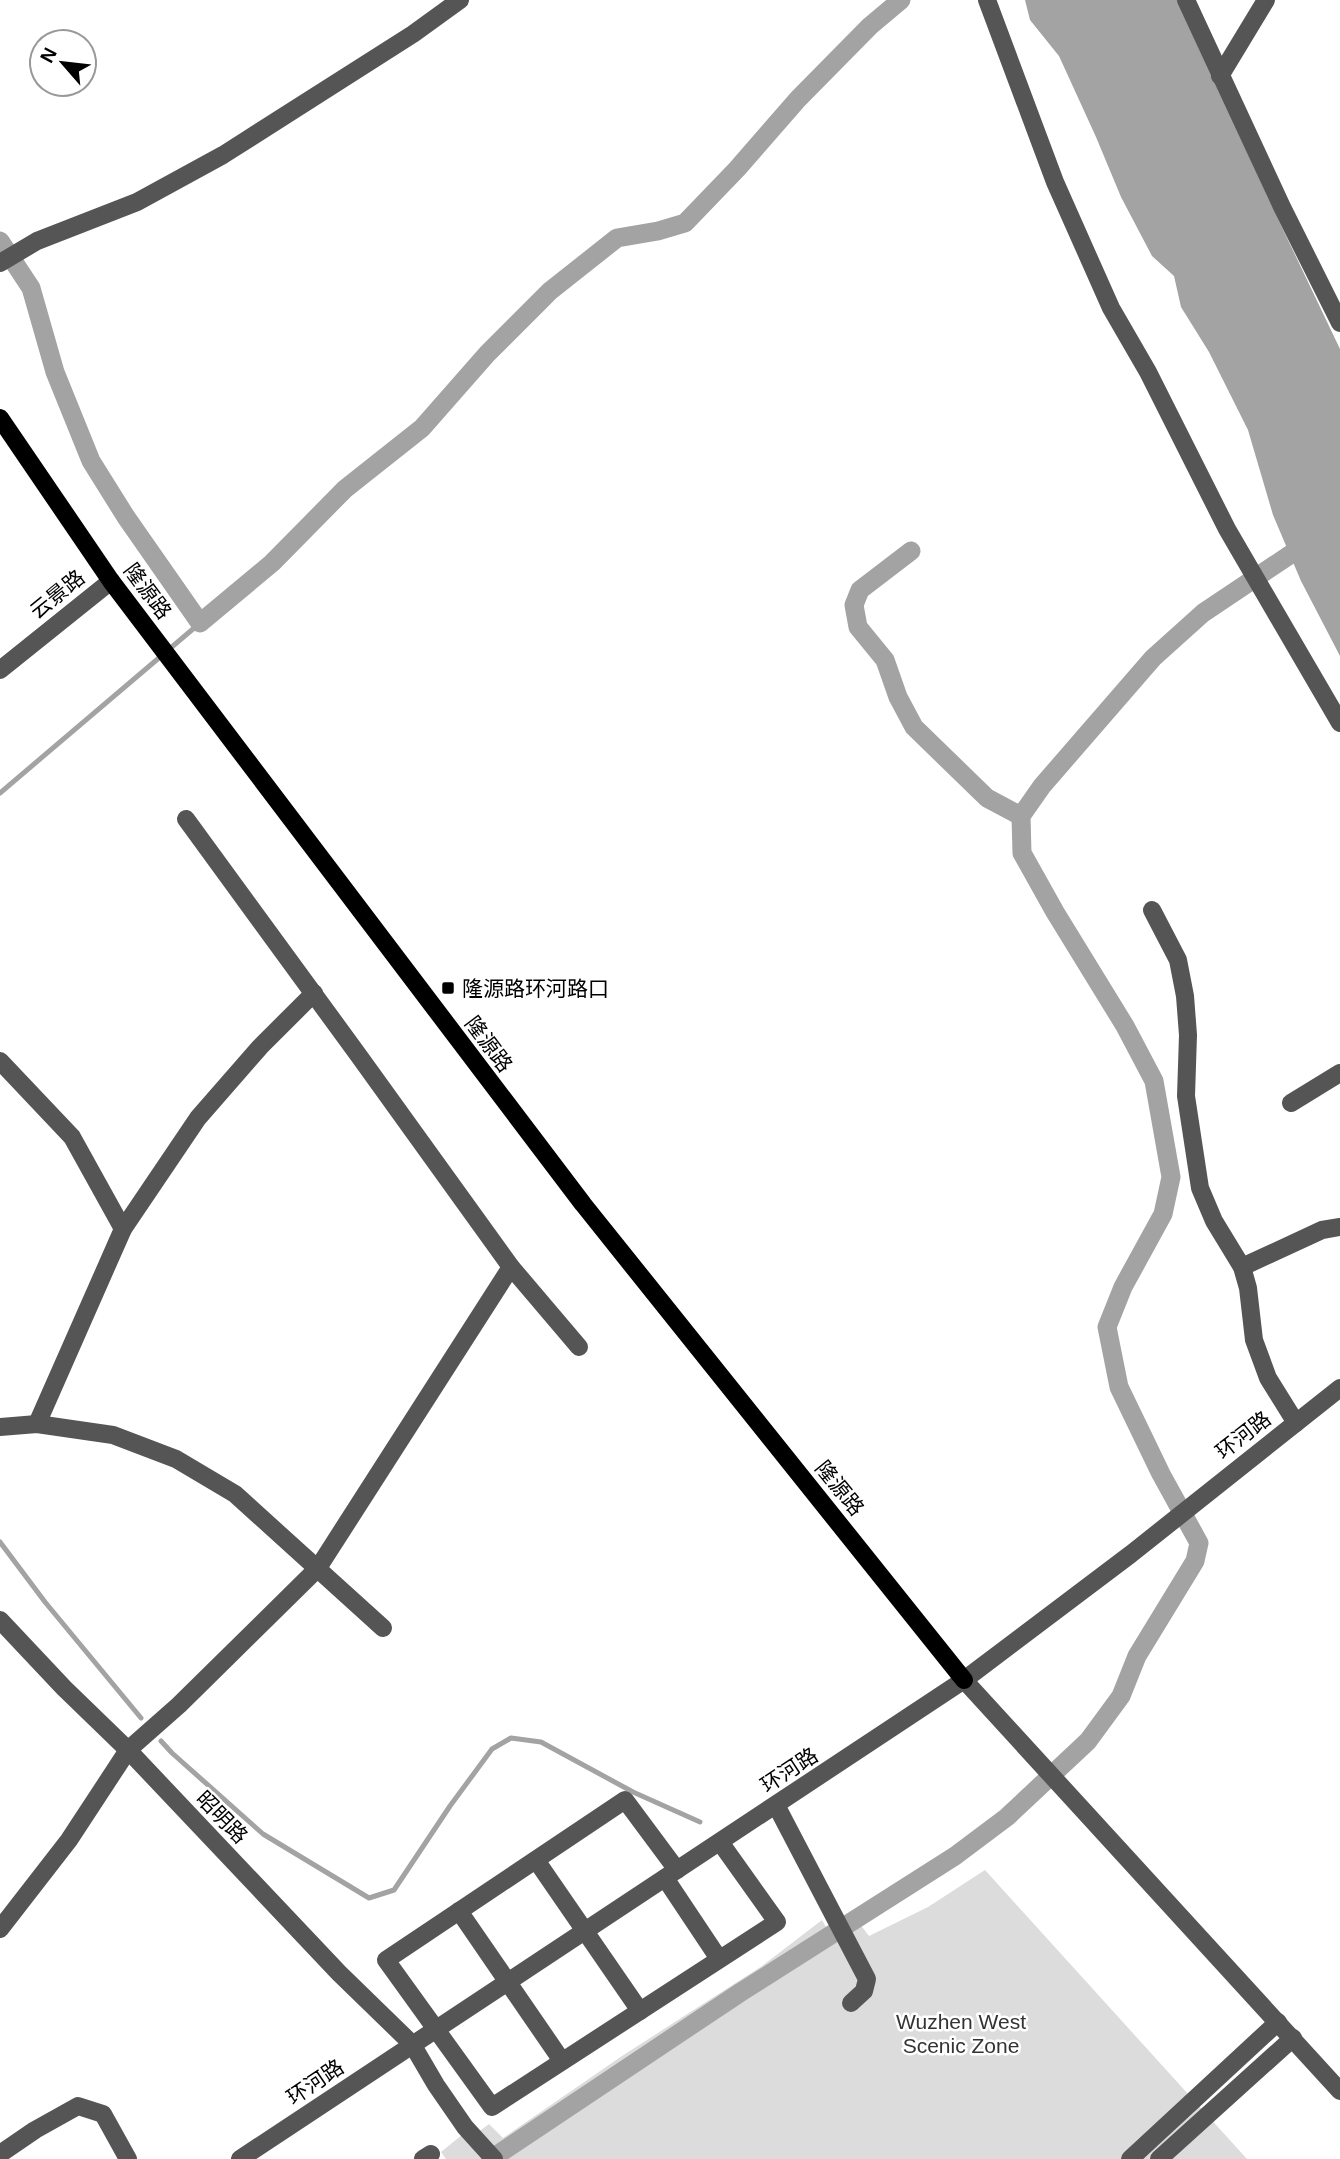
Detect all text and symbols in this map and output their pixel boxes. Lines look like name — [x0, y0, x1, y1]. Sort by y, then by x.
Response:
north arrow — [28, 28, 98, 98]
text: N — [36, 44, 61, 66]
street label: 隆源路 — [120, 559, 176, 623]
street label: 云景路 — [25, 565, 89, 623]
place label: 隆源路环河路口 — [462, 977, 609, 1000]
marker: 隆源路环河路口 — [440, 980, 456, 996]
street label: 隆源路 — [461, 1012, 517, 1076]
street label: 环河路 — [1211, 1407, 1275, 1463]
street label: 隆源路 — [811, 1456, 869, 1520]
street label: 环河路 — [756, 1743, 822, 1797]
street label: 昭明路 — [192, 1786, 252, 1848]
park label: Wuzhen West Scenic Zone — [896, 2010, 1026, 2057]
street label: 环河路 — [282, 2055, 348, 2109]

